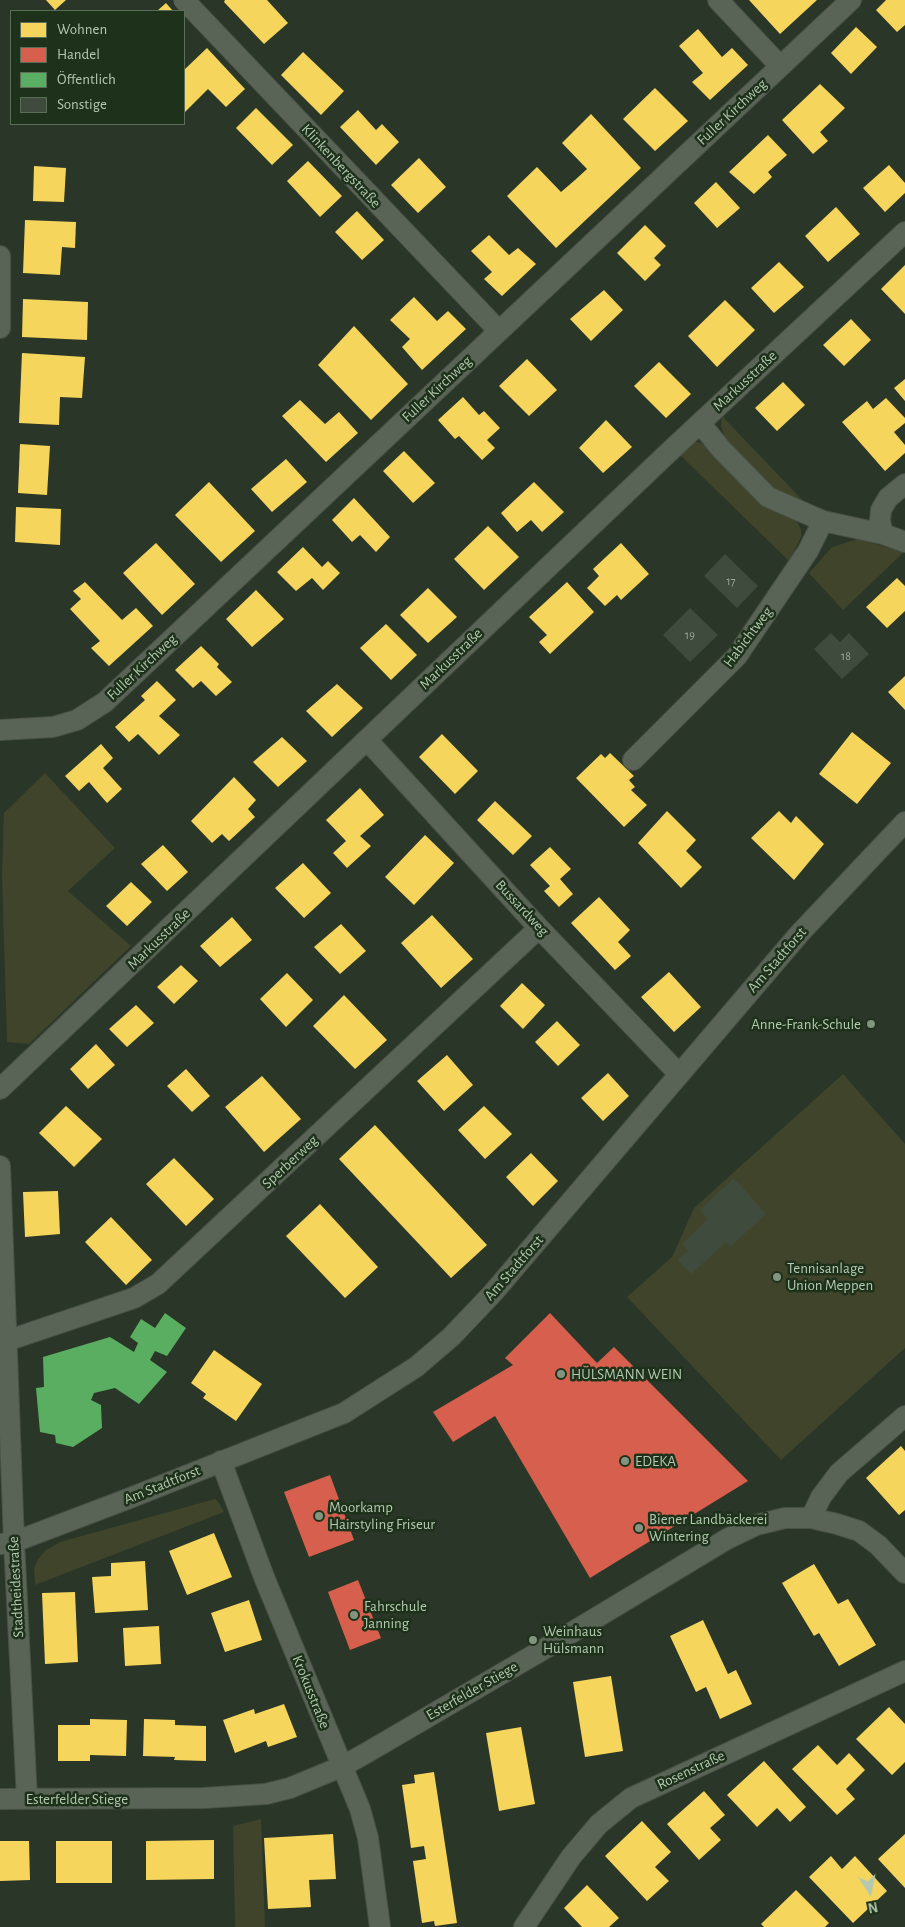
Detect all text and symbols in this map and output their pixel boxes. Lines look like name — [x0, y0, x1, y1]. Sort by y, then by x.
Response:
legend — [10, 10, 185, 125]
text: Wohnen — [57, 22, 107, 37]
text: Handel — [57, 47, 100, 62]
text: Öffentlich — [57, 72, 116, 87]
street label: Fuller Kirchweg — [693, 75, 771, 149]
text: Sonstige — [57, 97, 107, 112]
street label: Klinkenbergstraße — [297, 120, 385, 212]
street label: Markusstraße — [709, 347, 781, 415]
street label: Fuller Kirchweg — [398, 352, 476, 426]
house number: 17 — [726, 574, 736, 588]
street label: Habichtweg — [720, 603, 776, 671]
street label: Markusstraße — [416, 625, 486, 693]
house number: 19 — [685, 628, 695, 642]
street label: Fuller Kirchweg — [103, 630, 181, 704]
house number: 18 — [841, 649, 851, 663]
street label: Bussardweg — [492, 876, 552, 940]
street label: Markusstraße — [124, 905, 194, 973]
street label: Am Stadtforst — [744, 924, 810, 996]
place label: Anne-Frank-Schule — [751, 1015, 861, 1033]
marker: Anne-Frank-Schule — [865, 1018, 877, 1030]
street label: Sperberweg — [258, 1132, 322, 1192]
street label: Am Stadtforst — [481, 1232, 547, 1304]
place label: Tennisanlage Union Meppen — [787, 1259, 873, 1294]
marker: Tennisanlage Union Meppen — [771, 1271, 783, 1283]
place label: HÜLSMANN WEIN — [571, 1365, 682, 1383]
marker: HÜLSMANN WEIN — [555, 1368, 567, 1380]
place label: EDEKA — [635, 1452, 676, 1470]
marker: EDEKA — [619, 1455, 631, 1467]
street label: Am Stadtforst — [121, 1461, 203, 1509]
place label: Moorkamp Hairstyling Friseur — [329, 1498, 435, 1533]
marker: Moorkamp Hairstyling Friseur — [313, 1510, 325, 1522]
place label: Biener Landbäckerei Wintering — [649, 1510, 767, 1545]
marker: Biener Landbäckerei Wintering — [633, 1522, 645, 1534]
street label: Stadtheidestraße — [4, 1536, 28, 1638]
place label: Fahrschule Janning — [364, 1597, 427, 1632]
marker: Fahrschule Janning — [348, 1609, 360, 1621]
place label: Weinhaus Hülsmann — [543, 1622, 604, 1657]
marker: Weinhaus Hülsmann — [527, 1634, 539, 1646]
street label: Krokusstraße — [288, 1653, 334, 1731]
street label: Esterfelder Stiege — [423, 1658, 521, 1724]
street label: Rosenstraße — [654, 1747, 728, 1793]
street label: Esterfelder Stiege — [26, 1790, 128, 1808]
north arrow — [845, 1867, 895, 1917]
text: N — [867, 1899, 879, 1915]

